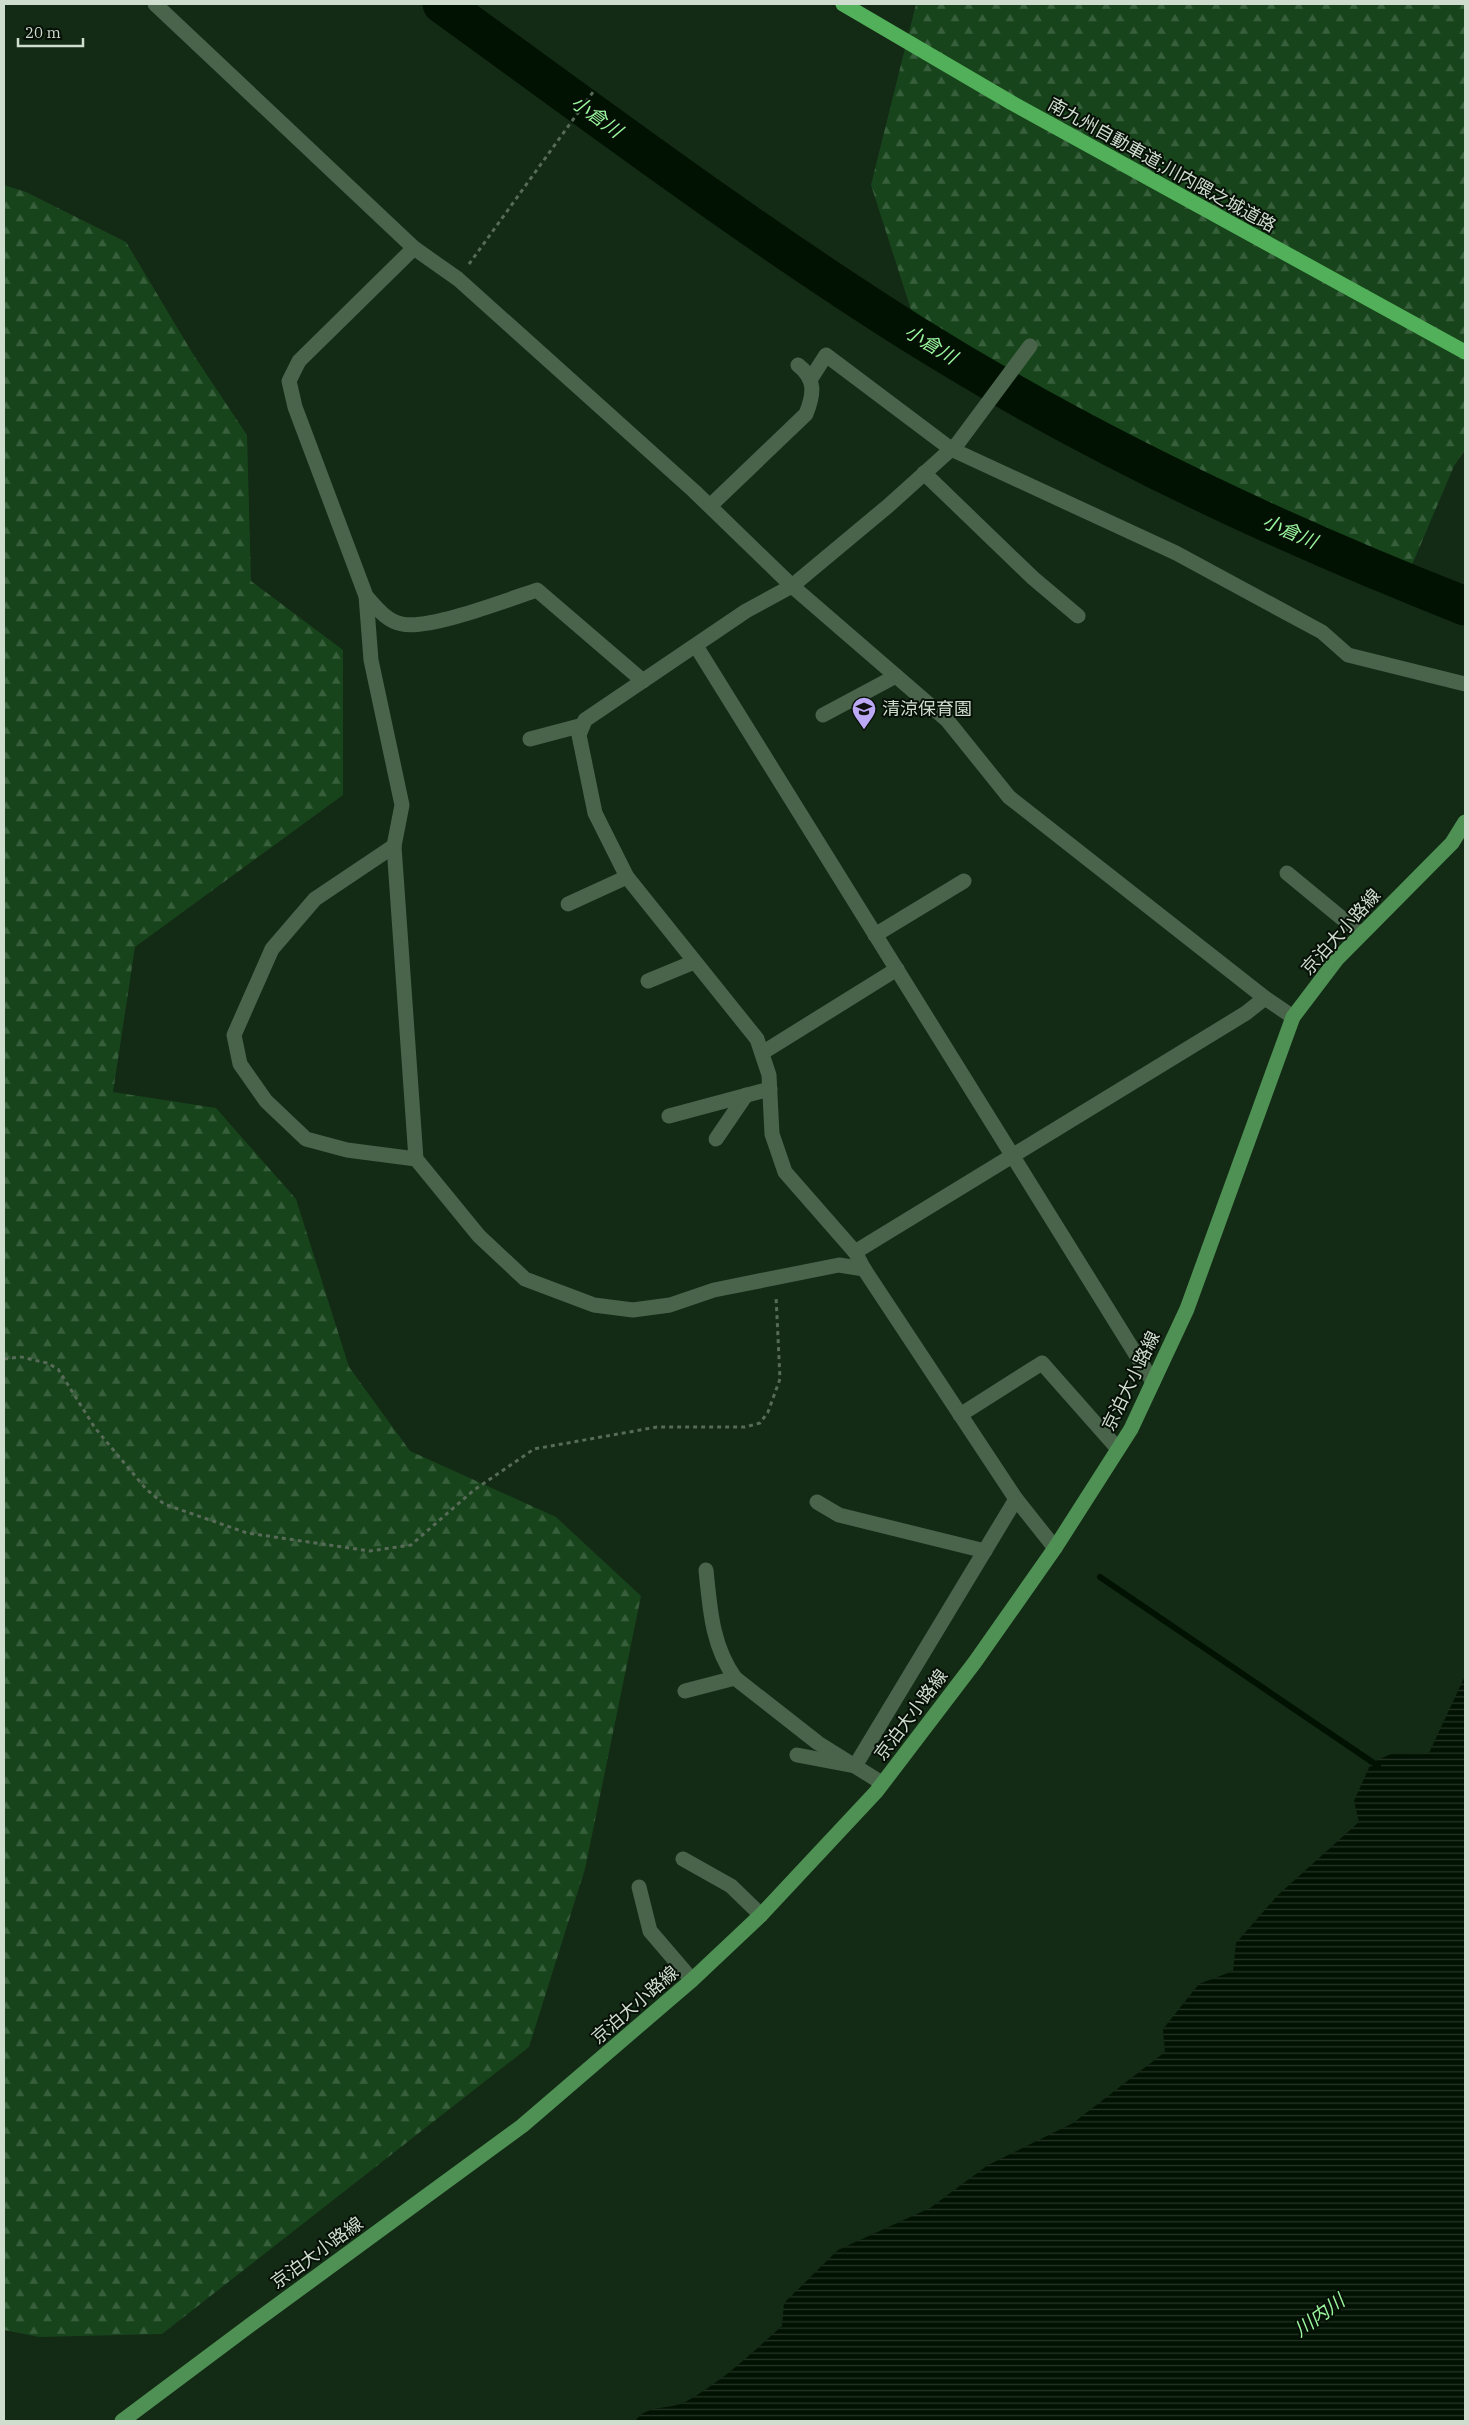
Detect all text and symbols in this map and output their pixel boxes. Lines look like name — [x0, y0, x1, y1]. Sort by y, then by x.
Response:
scale bar — [18, 15, 82, 47]
text: 20 m — [25, 23, 61, 42]
water label: 小倉川 — [567, 90, 629, 144]
street label: 南九州自動車道;川内隈之城道路 — [1044, 92, 1280, 237]
water label: 小倉川 — [900, 319, 963, 370]
water label: 小倉川 — [1259, 509, 1323, 554]
school or university icon: 清涼保育園 — [851, 696, 877, 730]
place label: 清涼保育園 — [882, 697, 972, 720]
street label: 京泊大小路線 — [1296, 884, 1385, 979]
street label: 京泊大小路線 — [1097, 1327, 1165, 1434]
street label: 京泊大小路線 — [869, 1665, 952, 1765]
street label: 京泊大小路線 — [586, 1961, 683, 2049]
street label: 京泊大小路線 — [266, 2212, 367, 2294]
water label: 川内川 — [1289, 2287, 1351, 2341]

